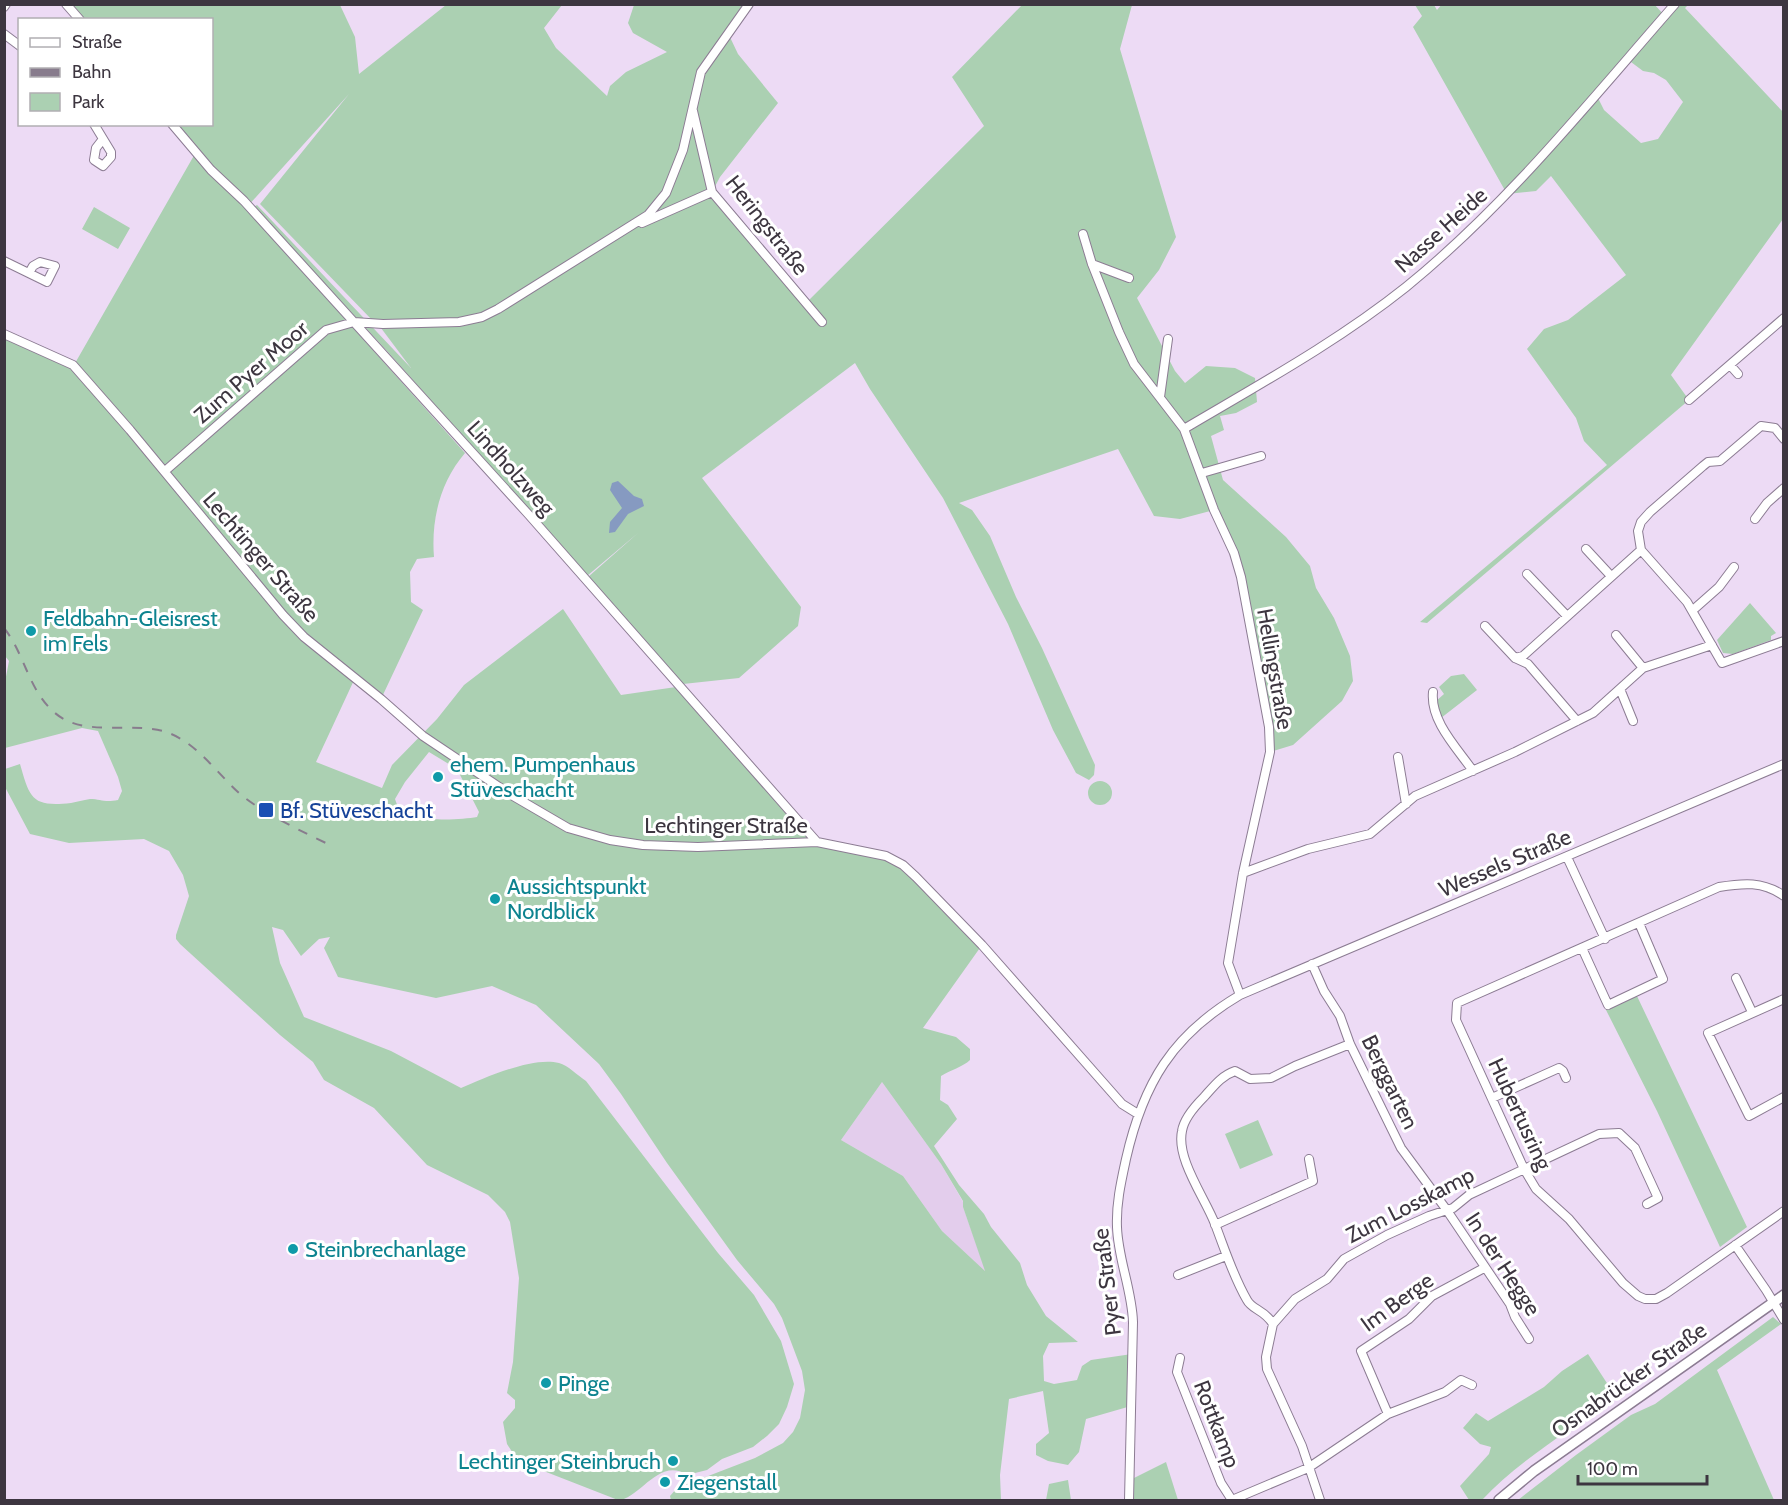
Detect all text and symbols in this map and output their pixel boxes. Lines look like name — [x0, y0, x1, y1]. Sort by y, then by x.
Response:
legend — [18, 18, 213, 126]
text: Straße — [72, 31, 122, 53]
text: Bahn — [72, 61, 111, 83]
text: Park — [72, 91, 105, 113]
street label: Heringstraße — [720, 170, 814, 280]
street label: Nasse Heide — [1389, 182, 1493, 278]
street label: Zum Pyer Moor — [188, 315, 314, 429]
street label: Lindholzweg — [462, 415, 561, 522]
street label: Lechtinger Straße — [197, 486, 325, 628]
place label: Feldbahn-Gleisrest im Fels — [43, 605, 218, 657]
street label: Hellingstraße — [1251, 606, 1299, 732]
marker: Feldbahn-Gleisrest im Fels — [24, 624, 38, 638]
place label: ehem. Pumpenhaus Stüveschacht — [450, 751, 635, 803]
marker: ehem. Pumpenhaus Stüveschacht — [431, 770, 445, 784]
place label: Bf. Stüveschacht — [280, 797, 434, 824]
marker: Bf. Stüveschacht — [257, 801, 275, 819]
street label: Lechtinger Straße — [644, 812, 808, 839]
street label: Wessels Straße — [1435, 823, 1575, 903]
place label: Aussichtspunkt Nordblick — [507, 873, 647, 925]
marker: Aussichtspunkt Nordblick — [488, 892, 502, 906]
street label: Berggarten — [1356, 1030, 1424, 1134]
street label: Hubertusring — [1482, 1054, 1558, 1175]
street label: Zum Losskamp — [1341, 1161, 1479, 1249]
street label: In der Hegge — [1460, 1207, 1546, 1321]
street label: Pyer Straße — [1087, 1227, 1127, 1337]
place label: Steinbrechanlage — [305, 1236, 466, 1263]
marker: Steinbrechanlage — [286, 1242, 300, 1256]
street label: Im Berge — [1355, 1267, 1439, 1337]
street label: Osnabrücker Straße — [1546, 1316, 1712, 1444]
place label: Pinge — [558, 1370, 610, 1397]
marker: Pinge — [539, 1376, 553, 1390]
street label: Rottkamp — [1188, 1376, 1246, 1472]
place label: Lechtinger Steinbruch — [458, 1448, 661, 1475]
scale bar — [1578, 1448, 1707, 1486]
marker: Lechtinger Steinbruch — [666, 1454, 680, 1468]
text: 100 m — [1587, 1458, 1638, 1480]
place label: Ziegenstall — [677, 1469, 778, 1496]
marker: Ziegenstall — [658, 1475, 672, 1489]

